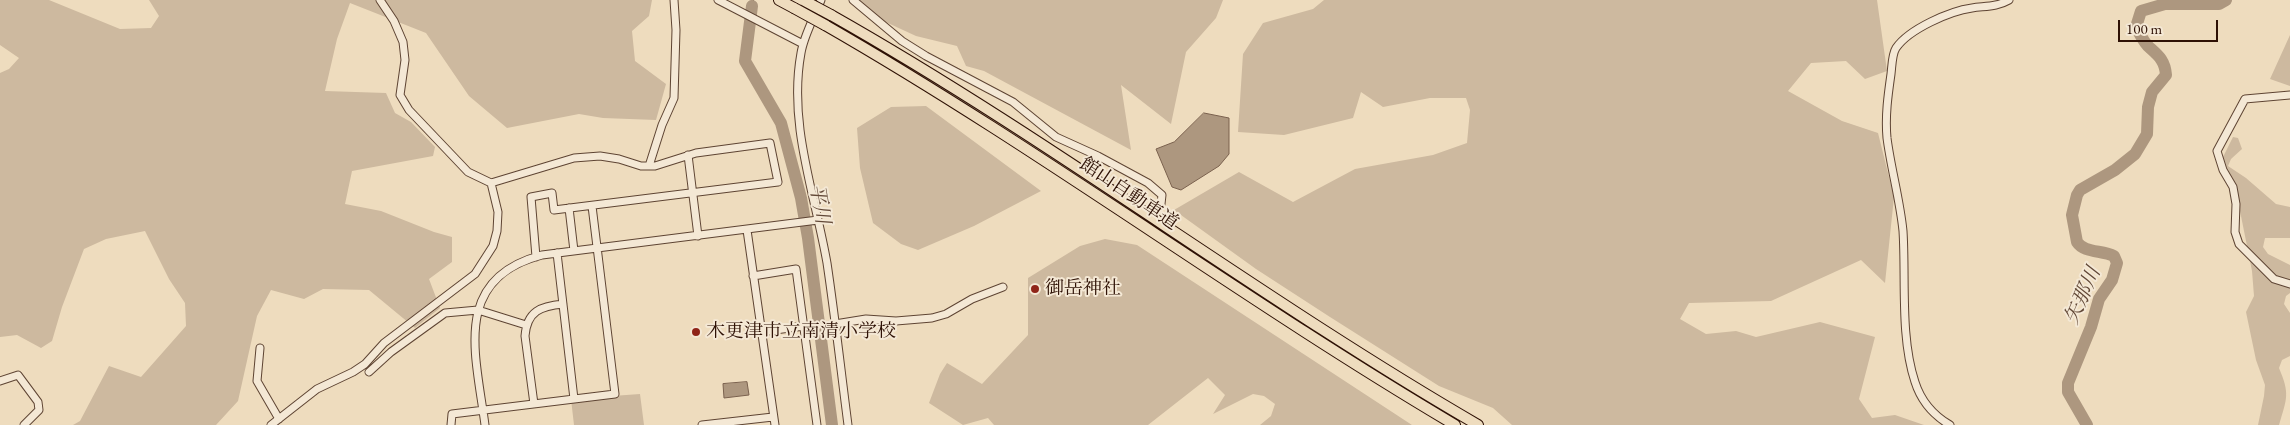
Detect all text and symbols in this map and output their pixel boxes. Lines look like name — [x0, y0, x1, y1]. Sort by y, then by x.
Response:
scale bar — [2120, 10, 2220, 42]
text: 100 m — [2126, 19, 2162, 38]
street label: 館山自動車道 — [1075, 153, 1183, 235]
water label: 平川 — [804, 182, 834, 226]
water label: 矢那川 — [2060, 264, 2106, 328]
place label: 御岳神社 — [1045, 278, 1121, 300]
marker: 御岳神社 — [1029, 283, 1041, 295]
place label: 木更津市立南清小学校 — [706, 321, 896, 343]
marker: 木更津市立南清小学校 — [690, 326, 702, 338]

